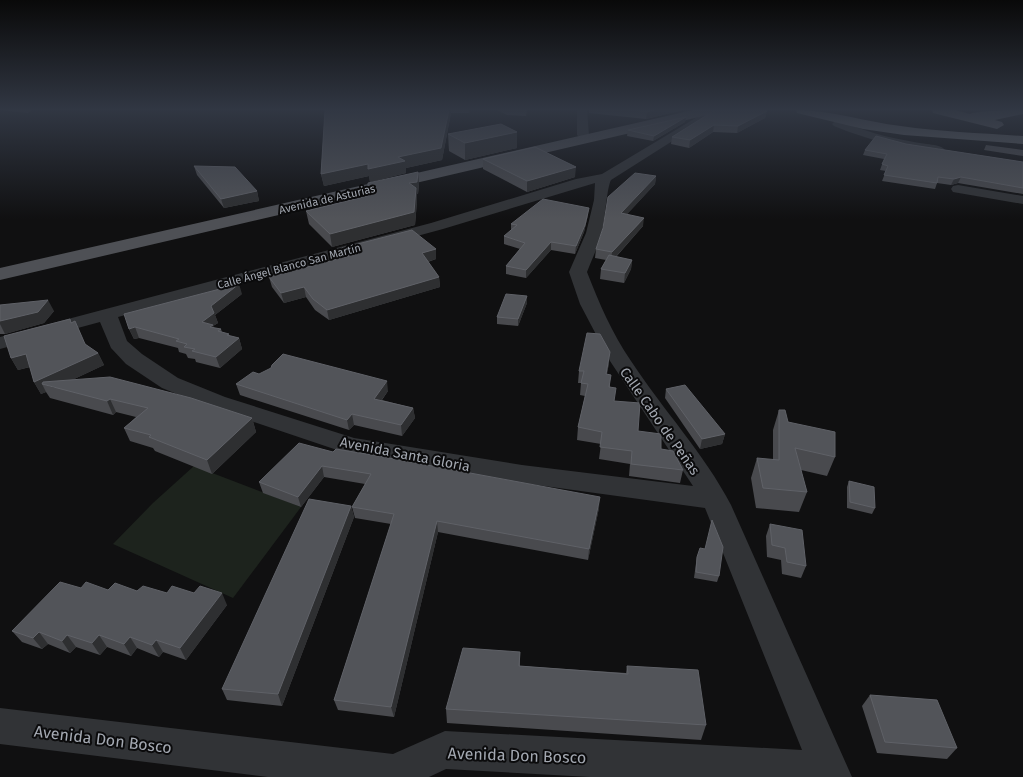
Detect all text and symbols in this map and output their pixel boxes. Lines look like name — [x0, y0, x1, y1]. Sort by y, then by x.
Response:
street label: Avenida de Asturias — [278, 182, 376, 217]
street label: Calle Ángel Blanco San Martín — [216, 240, 362, 292]
street label: Calle Cabo de Peñas — [616, 364, 703, 479]
street label: Avenida Santa Gloria — [338, 434, 471, 475]
street label: Avenida Don Bosco — [33, 722, 173, 757]
street label: Avenida Don Bosco — [447, 744, 587, 767]

